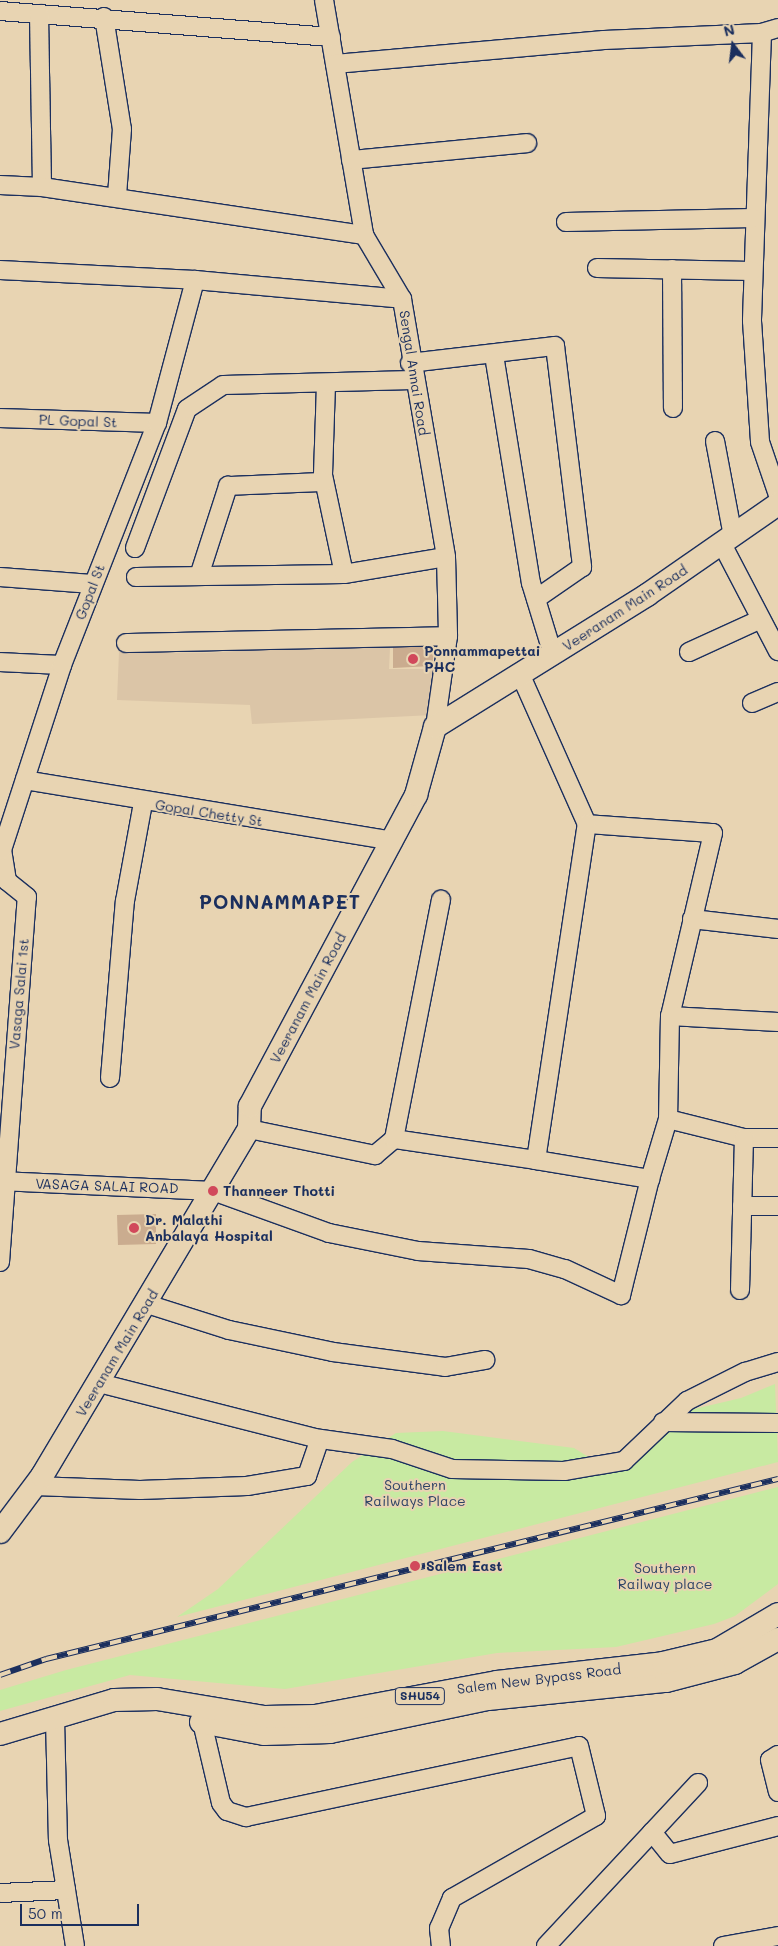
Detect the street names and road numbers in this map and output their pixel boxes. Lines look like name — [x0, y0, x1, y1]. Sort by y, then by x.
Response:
street label: Sengal Annai Road — [396, 309, 432, 437]
street label: PL Gopal St — [38, 411, 118, 431]
street label: Veeranam Main Road — [559, 561, 691, 655]
street label: Gopal St — [72, 562, 108, 622]
street label: Gopal Chetty St — [154, 796, 264, 830]
street label: Veeranam Main Road — [266, 930, 350, 1066]
street label: Vasaga Salai 1st — [6, 938, 32, 1050]
street label: VASAGA SALAI ROAD — [35, 1175, 179, 1197]
street label: Veeranam Main Road — [72, 1286, 162, 1420]
street label: Salem New Bypass Road — [456, 1661, 622, 1697]
road number: SHU54 — [394, 1686, 446, 1705]

